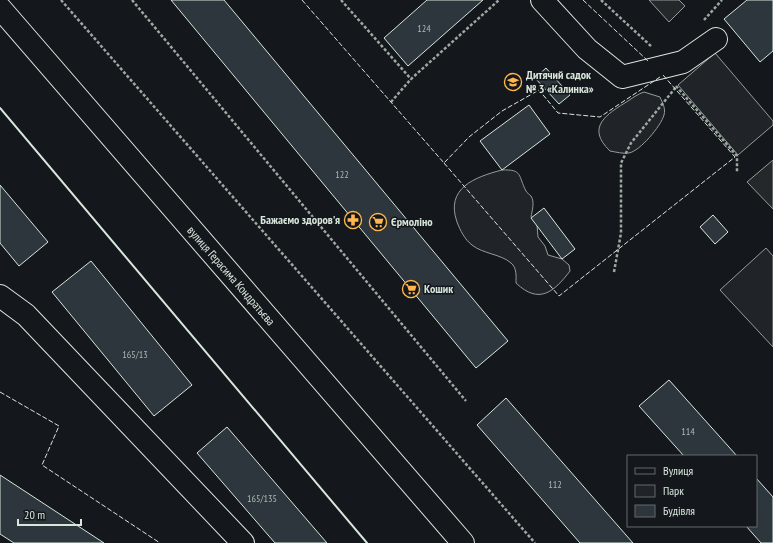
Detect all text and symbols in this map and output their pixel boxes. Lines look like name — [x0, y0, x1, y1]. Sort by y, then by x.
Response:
house number: 124 — [417, 22, 431, 35]
place label: Дитячий садок № 3 «Калинка» — [526, 67, 594, 96]
school or university icon: Дитячий садок № 3 «Калинка» — [503, 72, 523, 92]
house number: 122 — [335, 168, 349, 181]
pharmacy icon: Бажаємо здоров'я — [343, 210, 363, 230]
place label: Бажаємо здоров'я — [260, 212, 340, 227]
supermarket icon: Єрмоліно — [368, 212, 388, 232]
place label: Єрмоліно — [391, 214, 433, 229]
street label: вулиця Герасима Кондратьєва — [184, 223, 279, 329]
supermarket icon: Кошик — [401, 279, 421, 299]
place label: Кошик — [424, 281, 453, 296]
house number: 165/13 — [122, 348, 148, 361]
house number: 114 — [681, 425, 695, 438]
legend — [627, 455, 757, 527]
text: Вулиця — [663, 463, 693, 478]
house number: 112 — [548, 478, 562, 491]
text: Парк — [663, 483, 684, 498]
house number: 165/135 — [247, 492, 277, 505]
scale bar — [18, 501, 81, 527]
text: Будівля — [663, 503, 695, 518]
text: 20 m — [24, 507, 45, 522]

